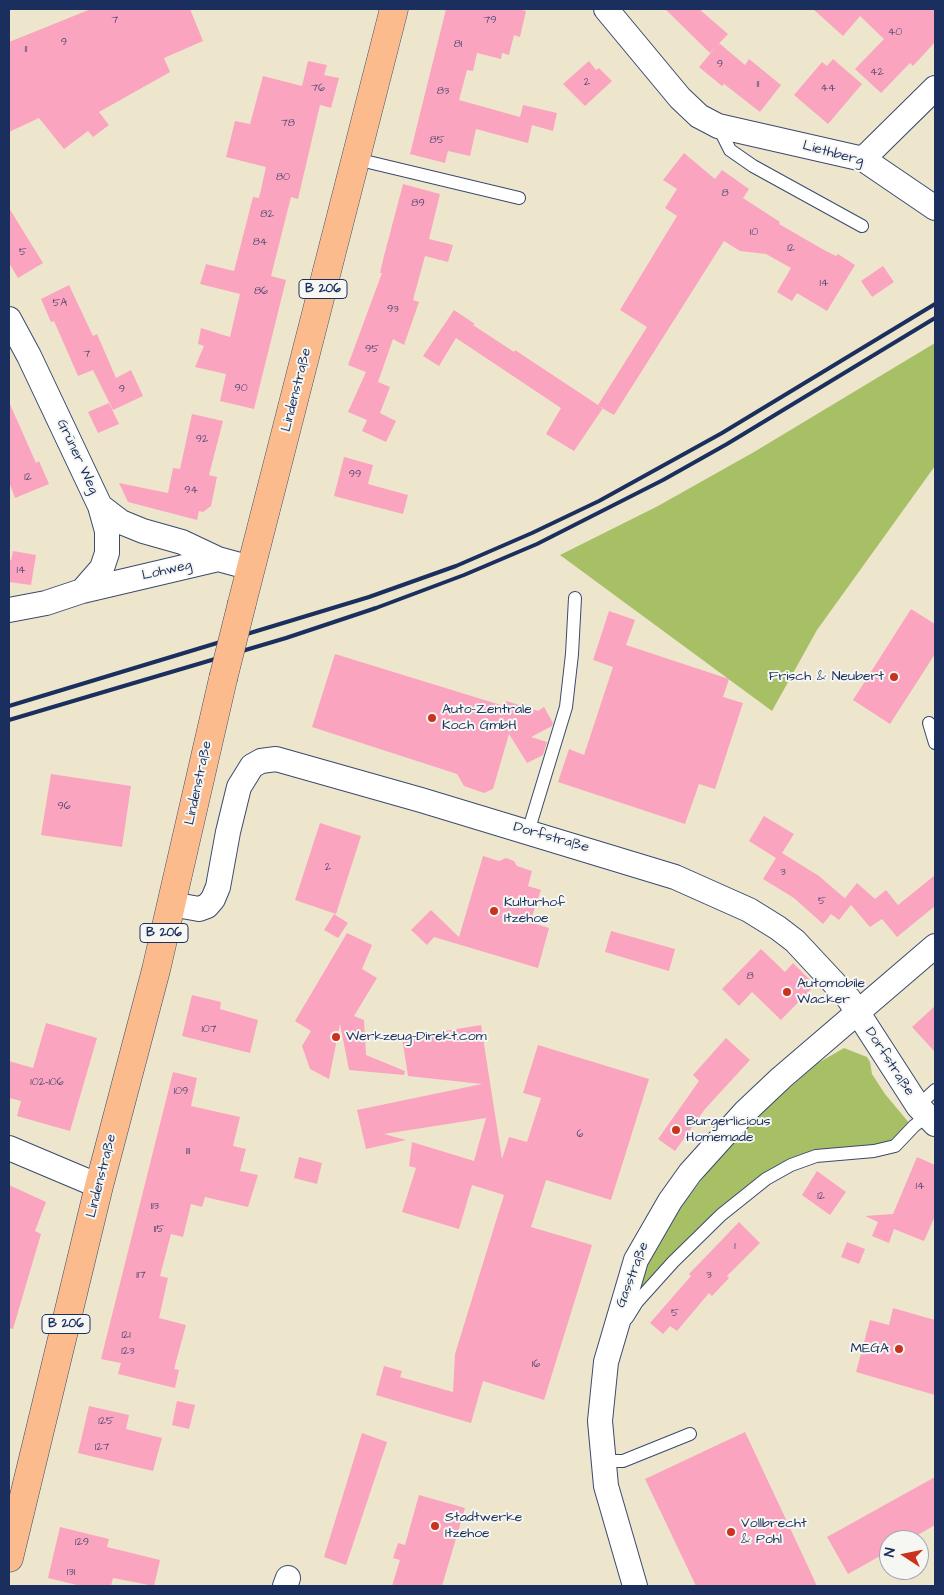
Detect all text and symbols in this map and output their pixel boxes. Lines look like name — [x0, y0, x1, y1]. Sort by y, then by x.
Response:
house number: 7 — [112, 14, 118, 28]
house number: 79 — [483, 14, 497, 28]
house number: 40 — [888, 26, 902, 40]
house number: 9 — [61, 36, 67, 50]
house number: 81 — [454, 38, 462, 52]
house number: 11 — [25, 43, 27, 57]
house number: 9 — [717, 58, 723, 72]
house number: 42 — [870, 66, 884, 80]
house number: 2 — [584, 76, 590, 90]
house number: 11 — [757, 78, 759, 92]
house number: 76 — [311, 82, 325, 96]
house number: 44 — [821, 82, 835, 96]
house number: 83 — [437, 85, 449, 99]
house number: 78 — [281, 117, 295, 131]
house number: 85 — [430, 134, 444, 148]
street label: Liethberg — [801, 138, 865, 170]
house number: 80 — [276, 171, 290, 185]
house number: 8 — [721, 187, 729, 201]
house number: 89 — [411, 197, 425, 211]
house number: 82 — [260, 208, 274, 222]
house number: 10 — [750, 226, 758, 240]
house number: 84 — [253, 236, 267, 250]
house number: 12 — [787, 242, 795, 256]
house number: 5 — [19, 246, 27, 260]
house number: 14 — [820, 277, 828, 291]
road number: B 206 — [299, 280, 347, 298]
house number: 86 — [254, 285, 268, 299]
house number: 5A — [53, 297, 67, 311]
house number: 93 — [387, 303, 399, 317]
house number: 95 — [365, 343, 379, 357]
street label: Lindenstraße — [278, 346, 316, 434]
house number: 7 — [84, 348, 90, 362]
house number: 90 — [234, 382, 248, 396]
house number: 9 — [119, 383, 125, 397]
street label: Grüner Weg — [52, 417, 102, 497]
house number: 92 — [196, 433, 208, 447]
house number: 99 — [349, 468, 361, 482]
house number: 12 — [24, 471, 32, 485]
house number: 94 — [184, 484, 198, 498]
street label: Lohweg — [140, 557, 194, 585]
house number: 14 — [17, 564, 25, 578]
place label: Frisch & Neubert — [769, 669, 884, 685]
marker: Frisch & Neubert — [888, 671, 900, 683]
place label: Auto-Zentrale Koch GmbH — [442, 702, 532, 734]
marker: Auto-Zentrale Koch GmbH — [426, 712, 438, 724]
street label: Lindenstraße — [182, 739, 216, 827]
house number: 96 — [57, 800, 71, 814]
street label: Dorfstraße — [511, 819, 591, 857]
house number: 2 — [325, 861, 331, 875]
house number: 3 — [780, 866, 786, 880]
place label: Kulturhof Itzehoe — [504, 895, 565, 928]
house number: 5 — [818, 895, 826, 909]
marker: Kulturhof Itzehoe — [488, 905, 500, 917]
road number: B 206 — [140, 924, 188, 942]
house number: 8 — [746, 970, 754, 984]
place label: Automobile Wacker — [797, 976, 865, 1009]
marker: Automobile Wacker — [781, 986, 793, 998]
house number: 107 — [201, 1023, 217, 1037]
street label: Dorfstraße — [861, 1025, 917, 1099]
place label: Werkzeug-Direkt.com — [346, 1029, 487, 1045]
marker: Werkzeug-Direkt.com — [330, 1031, 342, 1043]
house number: 102-106 — [30, 1076, 64, 1090]
house number: 109 — [174, 1085, 188, 1099]
place label: Burgerlicious Homemade — [686, 1114, 771, 1146]
marker: Burgerlicious Homemade — [670, 1124, 682, 1136]
house number: 6 — [577, 1128, 583, 1142]
street label: Lindenstraße — [83, 1132, 121, 1220]
house number: 111 — [186, 1145, 190, 1159]
house number: 14 — [916, 1180, 924, 1194]
house number: 12 — [817, 1190, 825, 1204]
house number: 113 — [151, 1200, 159, 1214]
house number: 115 — [154, 1223, 164, 1237]
street label: Gasstraße — [613, 1240, 653, 1310]
house number: 1 — [734, 1240, 736, 1254]
house number: 117 — [136, 1269, 146, 1283]
house number: 3 — [706, 1269, 712, 1283]
house number: 5 — [671, 1307, 679, 1321]
road number: B 206 — [42, 1315, 90, 1334]
house number: 121 — [121, 1329, 131, 1343]
place label: MEGA — [850, 1341, 889, 1357]
marker: MEGA — [893, 1343, 905, 1355]
house number: 123 — [121, 1345, 135, 1359]
house number: 16 — [532, 1358, 540, 1372]
house number: 125 — [98, 1415, 114, 1429]
house number: 127 — [95, 1441, 109, 1455]
place label: Stadtwerke Itzehoe — [445, 1510, 522, 1542]
place label: Vollbrecht & Pohl — [741, 1516, 807, 1548]
marker: Stadtwerke Itzehoe — [429, 1520, 441, 1532]
marker: Vollbrecht & Pohl — [725, 1526, 737, 1538]
north arrow — [879, 1530, 929, 1580]
house number: 129 — [75, 1536, 89, 1550]
text: N — [880, 1546, 901, 1559]
house number: 131 — [67, 1566, 75, 1580]

